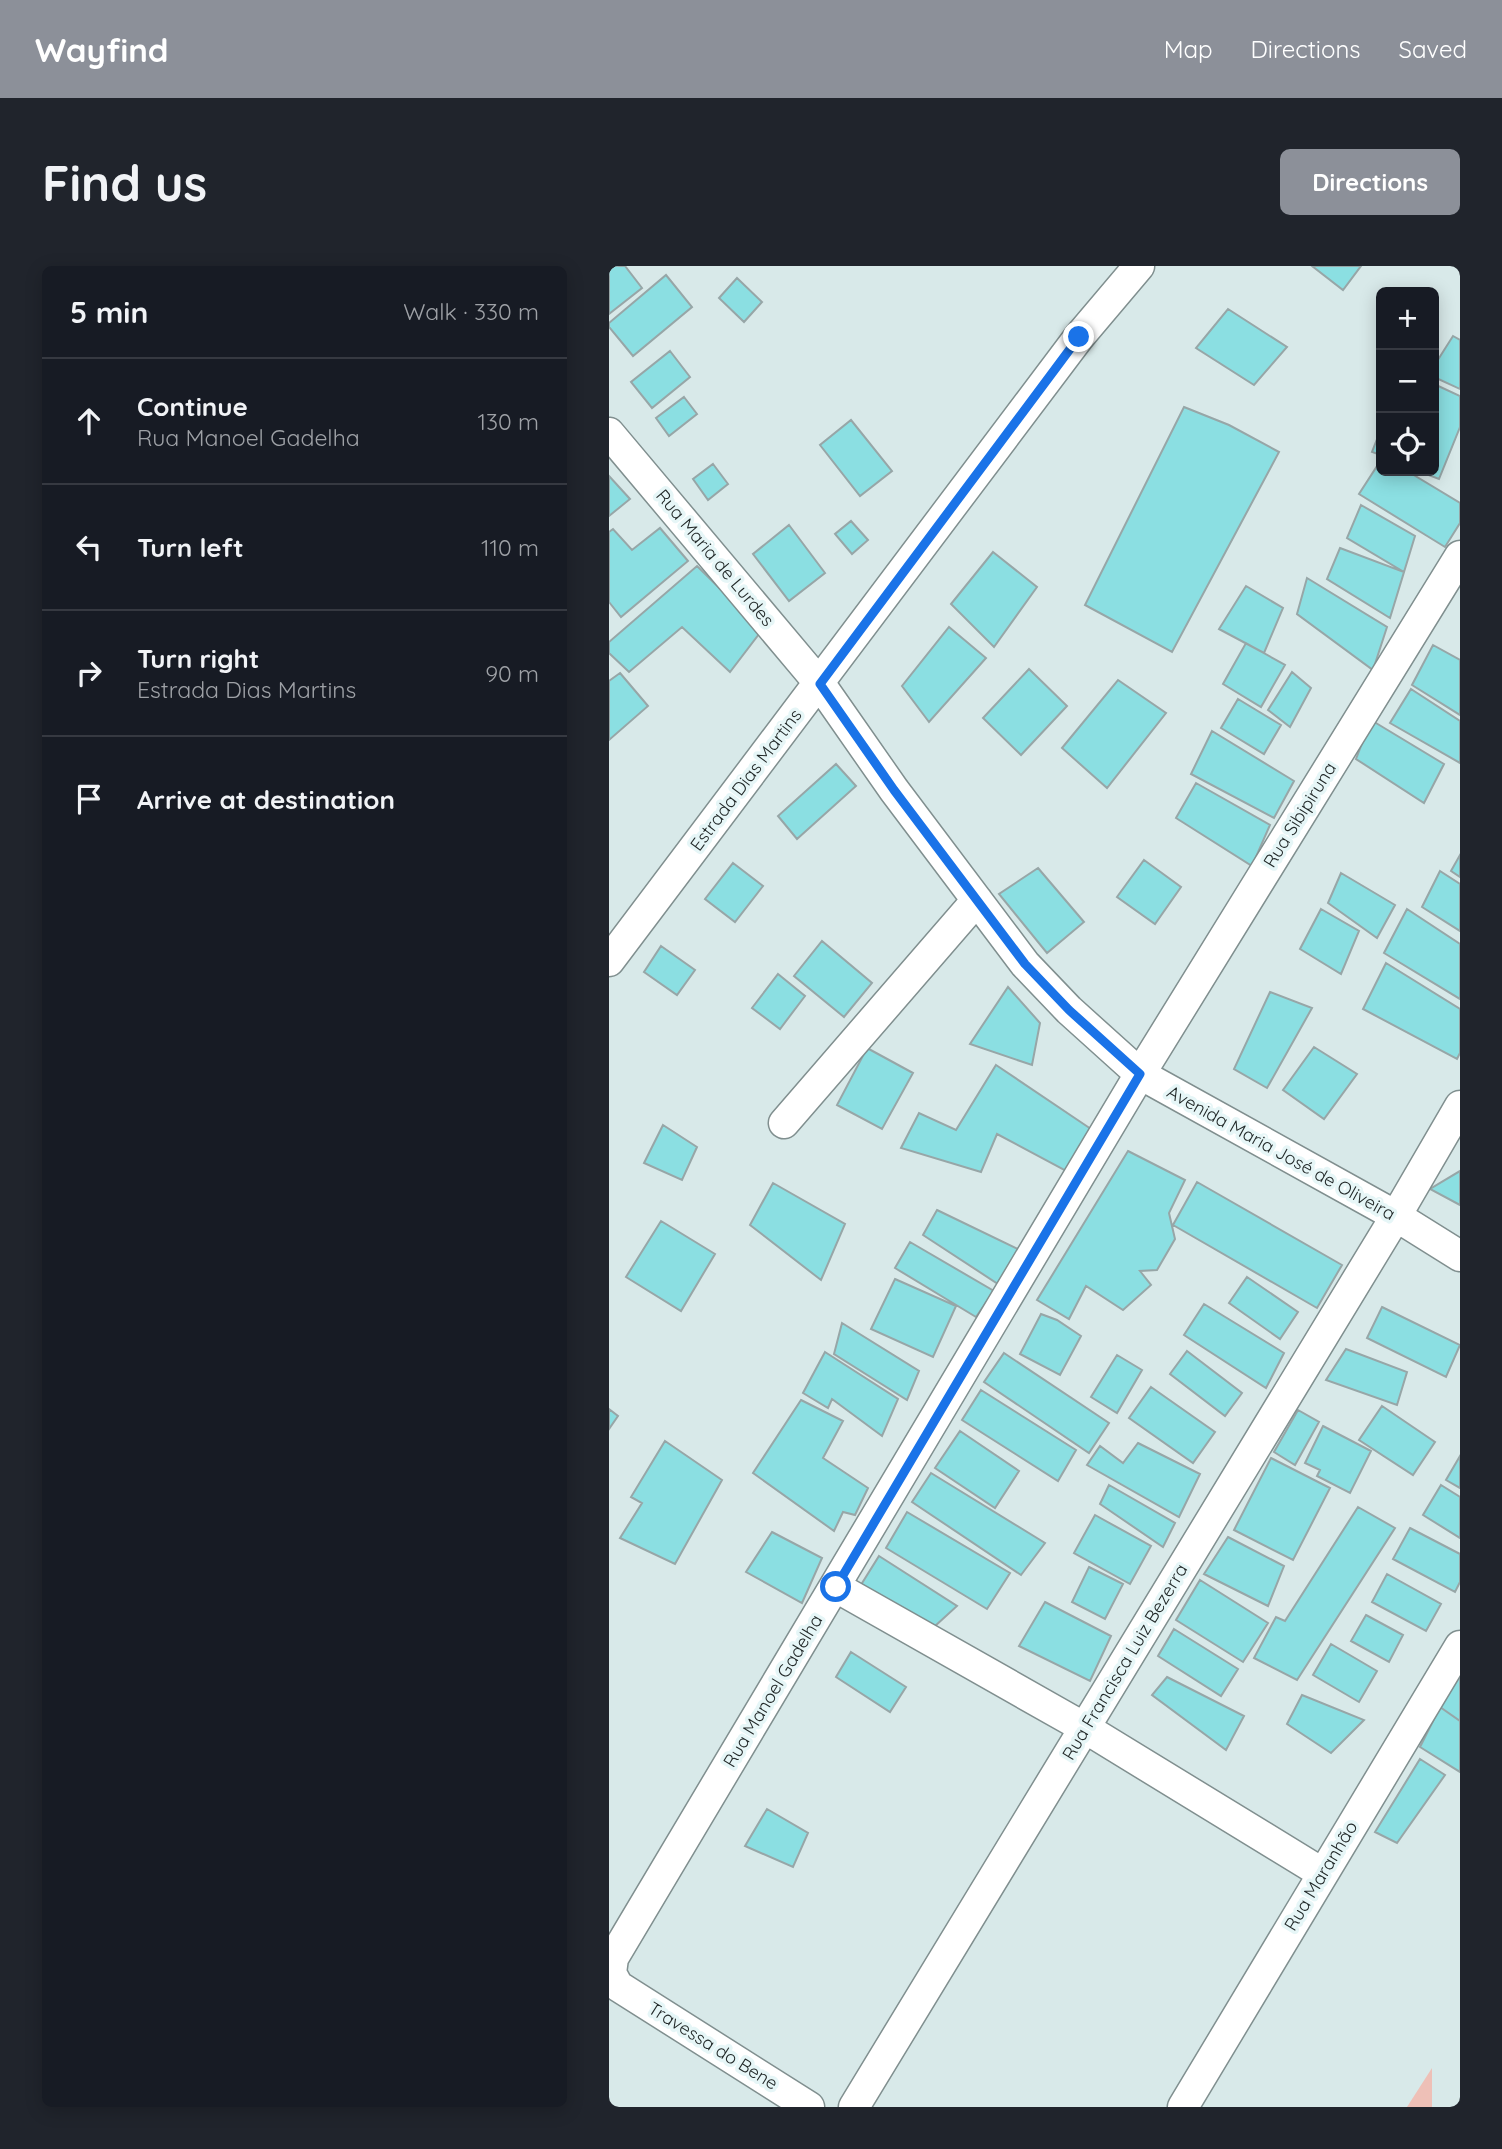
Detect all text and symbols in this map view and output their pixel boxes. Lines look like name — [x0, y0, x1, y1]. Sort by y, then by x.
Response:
text: Wayfind — [35, 29, 169, 70]
text: Map — [1164, 34, 1213, 64]
text: Directions — [1251, 34, 1361, 64]
text: Saved — [1399, 34, 1467, 64]
button: Directions — [1280, 149, 1460, 215]
text: Find us — [42, 152, 207, 213]
map controls — [1376, 287, 1439, 476]
button: + — [1376, 287, 1439, 350]
text: 5 min — [70, 293, 148, 331]
text: Walk · 330 m — [403, 297, 539, 326]
route end — [1063, 321, 1094, 352]
button: − — [1376, 350, 1439, 413]
text: Continue — [137, 390, 248, 423]
icon: ahead — [70, 402, 108, 440]
text: 130 m — [477, 407, 539, 436]
button: locate — [1376, 413, 1439, 476]
text: Rua Manoel Gadelha — [137, 423, 360, 452]
street label: Rua Maria de Lurdes — [651, 484, 780, 631]
icon: left — [70, 528, 108, 566]
text: Turn left — [137, 531, 244, 564]
text: 110 m — [481, 533, 539, 562]
text: Turn right — [137, 642, 259, 675]
icon: right — [70, 654, 108, 692]
text: 90 m — [485, 659, 539, 688]
text: Estrada Dias Martins — [137, 675, 356, 704]
street label: Estrada Dias Martins — [685, 704, 806, 855]
street label: Rua Sibipiruna — [1258, 758, 1341, 872]
icon: arrive — [70, 780, 108, 818]
text: Arrive at destination — [137, 783, 395, 816]
street label: Avenida Maria José de Oliveira — [1163, 1080, 1400, 1225]
street label: Rua Francisca Luiz Bezerra — [1057, 1559, 1192, 1764]
route start — [820, 1571, 851, 1602]
street label: Rua Manoel Gadelha — [718, 1610, 827, 1771]
street label: Rua Maranhão — [1279, 1817, 1362, 1935]
street label: Travessa do Bene — [644, 1996, 782, 2095]

